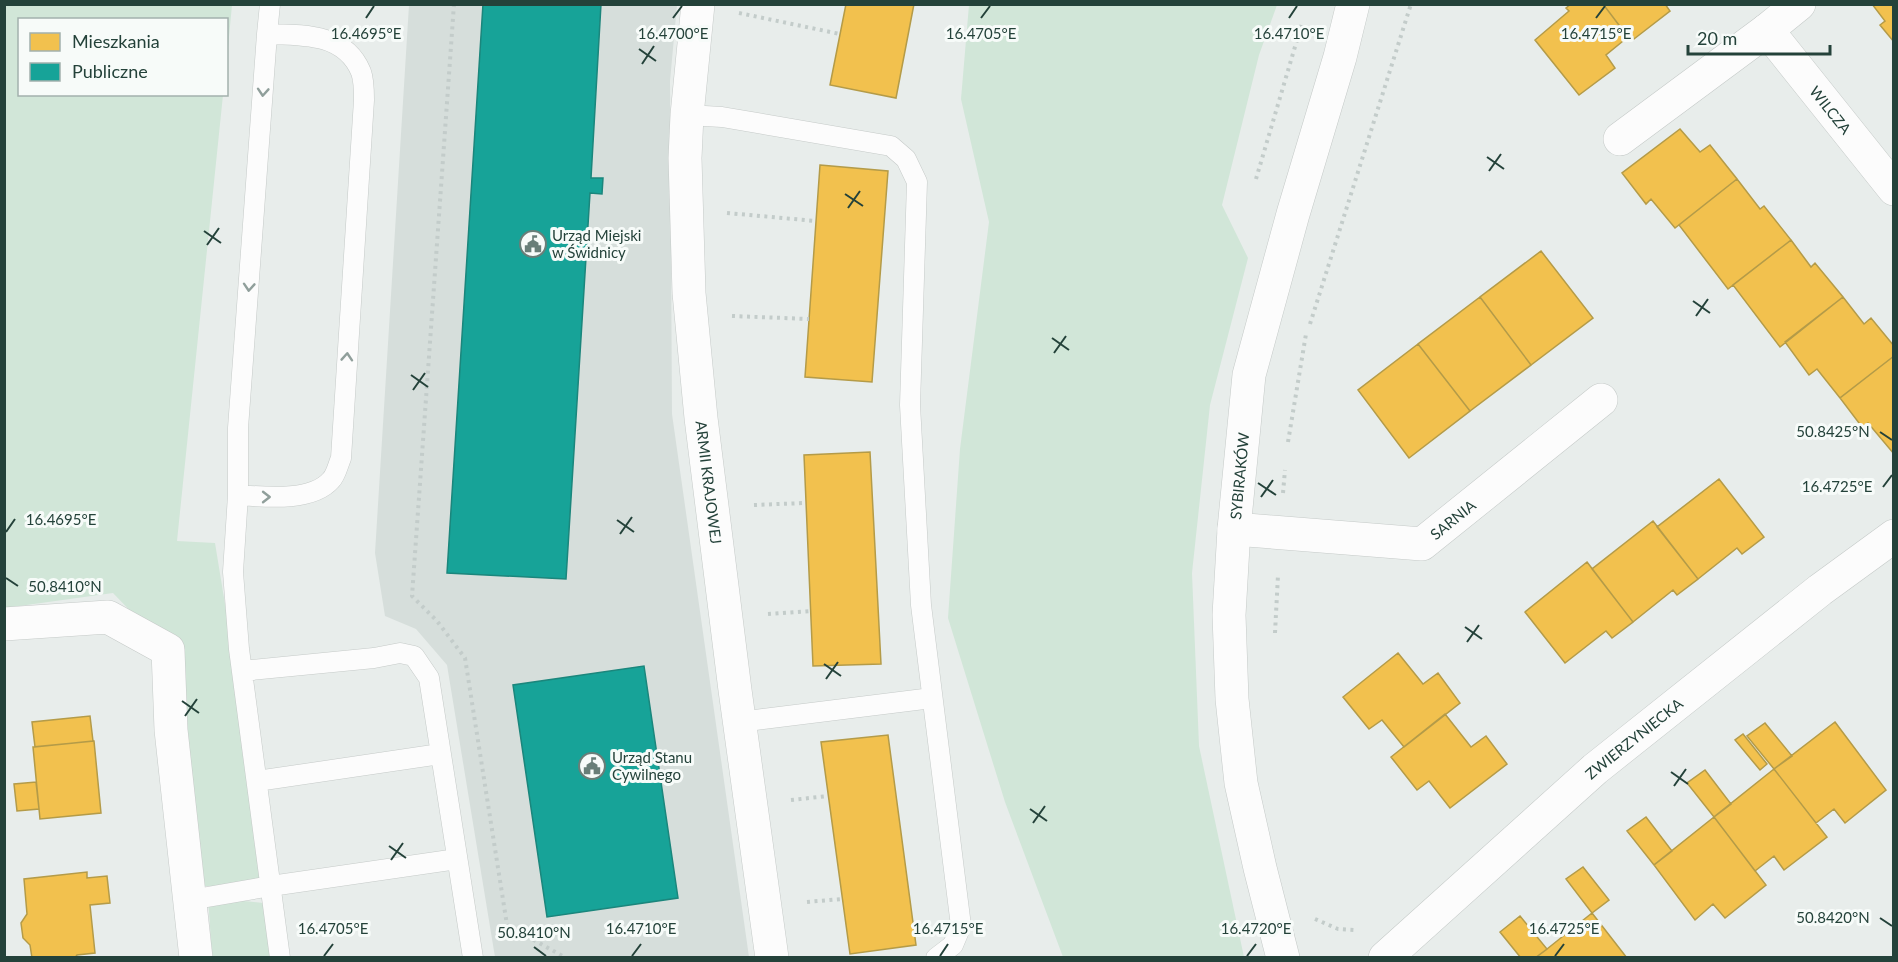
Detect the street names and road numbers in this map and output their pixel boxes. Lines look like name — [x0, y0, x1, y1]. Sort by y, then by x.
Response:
street label: WILCZA — [1806, 82, 1856, 138]
street label: ARMII KRAJOWEJ — [692, 420, 726, 545]
street label: SYBIRAKÓW — [1226, 431, 1252, 520]
street label: SARNIA — [1426, 495, 1480, 543]
street label: ZWIERZYNIECKA — [1581, 693, 1687, 783]

